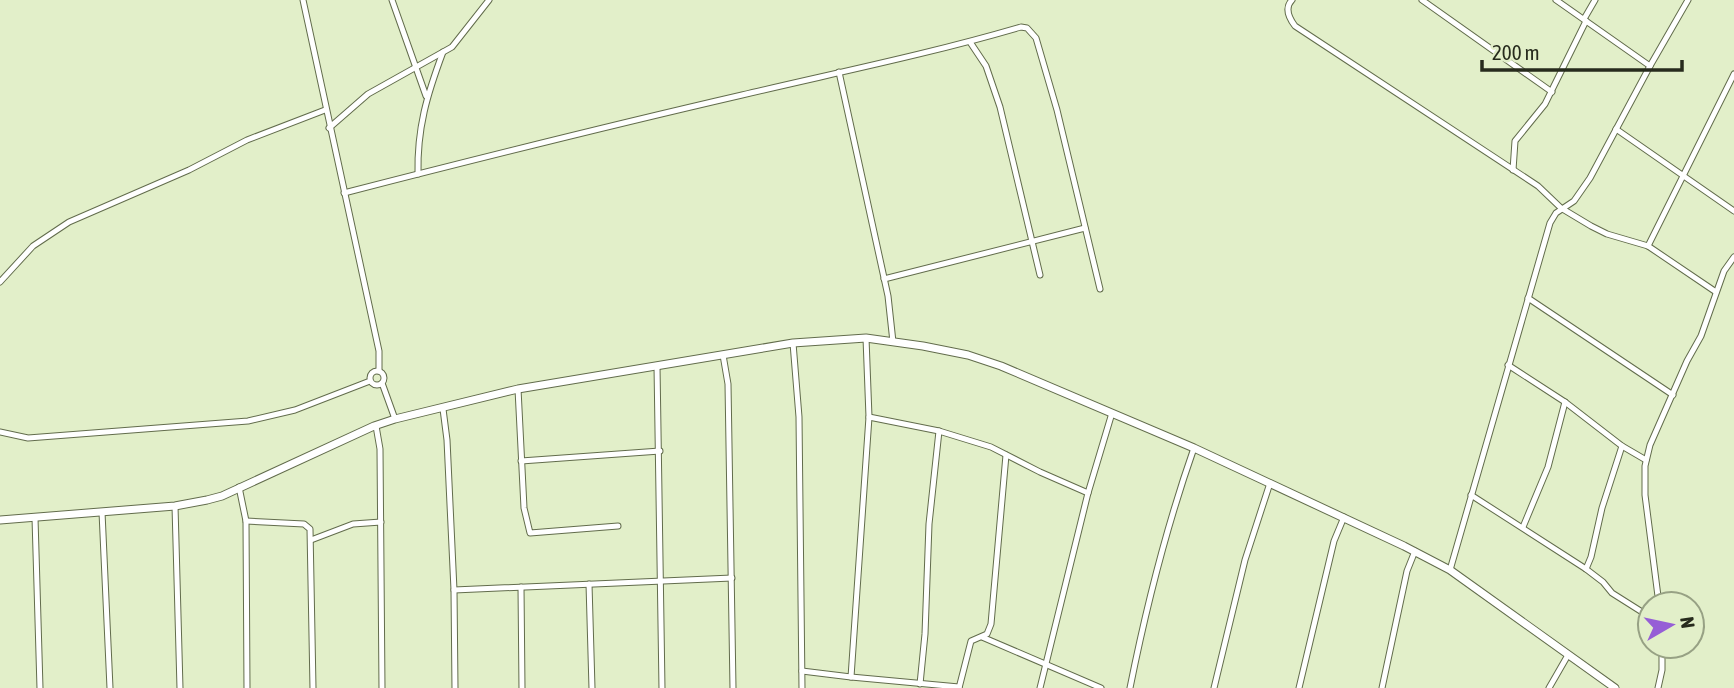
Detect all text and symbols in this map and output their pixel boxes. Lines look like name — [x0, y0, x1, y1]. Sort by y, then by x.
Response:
scale bar — [1482, 28, 1682, 72]
text: 200 m — [1492, 40, 1540, 64]
north arrow — [1636, 590, 1706, 660]
text: N — [1676, 615, 1700, 630]

